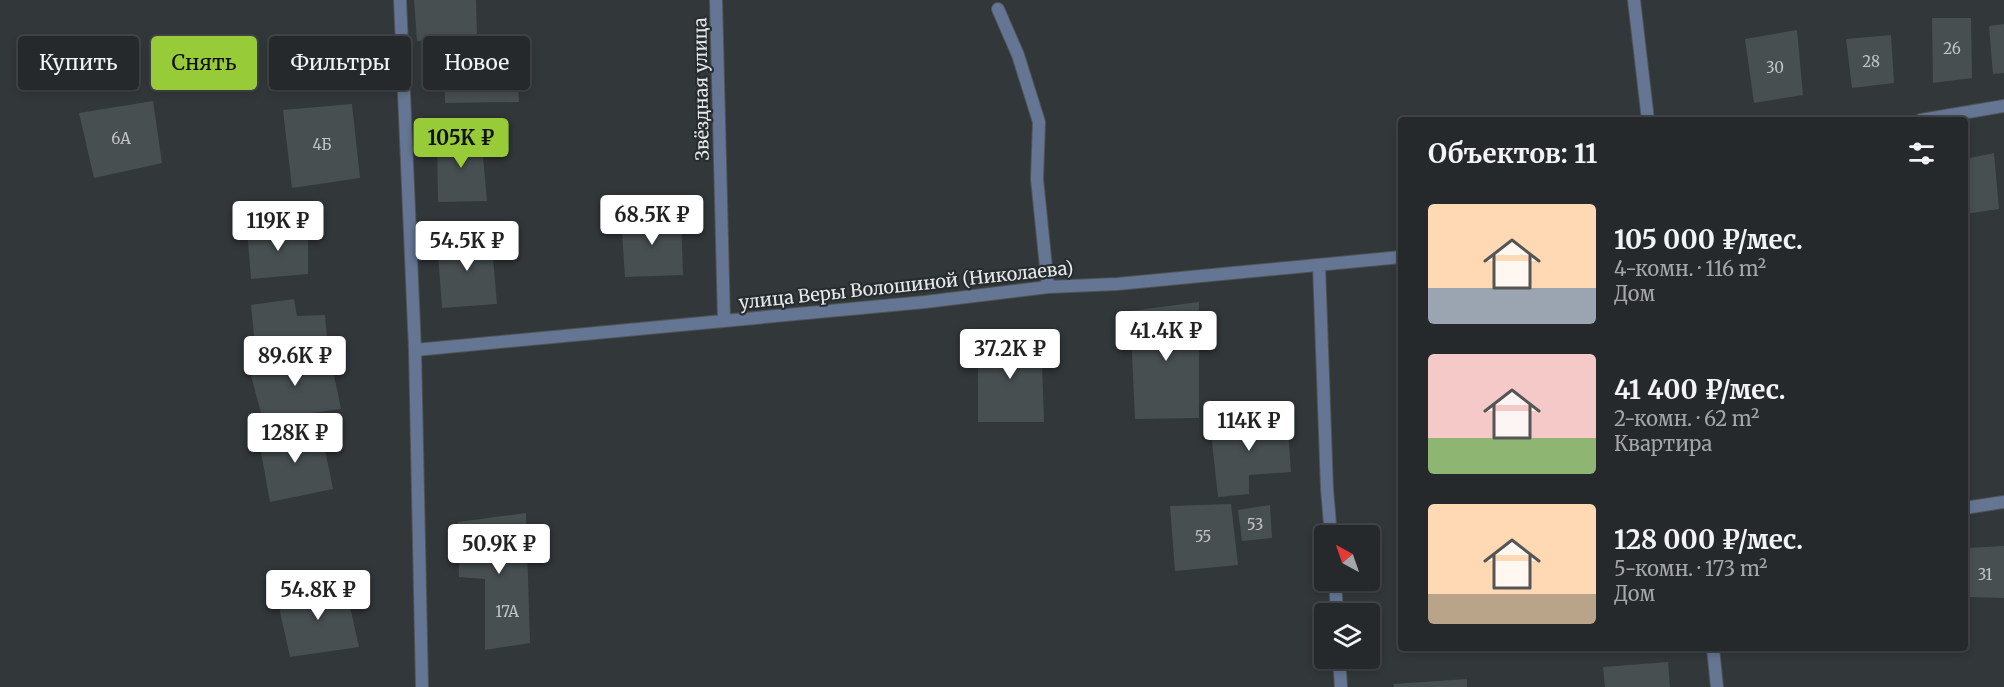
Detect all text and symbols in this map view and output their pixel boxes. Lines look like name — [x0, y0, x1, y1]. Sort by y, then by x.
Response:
street label: Звёздная улица — [688, 17, 714, 161]
chip: Купить — [18, 36, 139, 90]
chip: Снять — [151, 36, 257, 90]
chip: Фильтры — [269, 36, 411, 90]
chip: Новое — [423, 36, 530, 90]
house number: 26 — [1943, 39, 1961, 58]
house number: 28 — [1862, 52, 1880, 71]
house number: 30 — [1766, 58, 1784, 77]
pin: 105K ₽ — [412, 118, 510, 169]
text: 105K ₽ — [428, 125, 494, 150]
house number: 6А — [111, 129, 131, 148]
house number: 4Б — [312, 135, 332, 154]
text: Объектов: 11 — [1428, 137, 1597, 170]
icon: filters — [1905, 137, 1938, 170]
pin: 68.5K ₽ — [597, 195, 707, 246]
pin: 119K ₽ — [229, 201, 327, 252]
text: 68.5K ₽ — [614, 202, 690, 227]
text: 119K ₽ — [247, 208, 310, 233]
pin: 54.5K ₽ — [412, 221, 522, 272]
text: 105 000 ₽/мес. — [1614, 223, 1803, 256]
text: 54.5K ₽ — [430, 228, 504, 253]
icon: home — [1476, 228, 1548, 300]
street label: улица Веры Волошиной (Николаева) — [738, 256, 1074, 314]
text: 4-комн. · 116 m² — [1614, 256, 1766, 281]
text: Дом — [1614, 281, 1655, 306]
pin: 41.4K ₽ — [1111, 311, 1221, 362]
text: 41.4K ₽ — [1130, 318, 1202, 343]
pin: 37.2K ₽ — [955, 329, 1065, 380]
pin: 89.6K ₽ — [240, 336, 350, 387]
text: 37.2K ₽ — [974, 336, 1046, 361]
text: 89.6K ₽ — [258, 343, 332, 368]
text: 41 400 ₽/мес. — [1614, 373, 1786, 406]
icon: home — [1476, 378, 1548, 450]
pin: 114K ₽ — [1200, 401, 1298, 452]
text: 2-комн. · 62 m² — [1614, 406, 1759, 431]
text: 114K ₽ — [1217, 408, 1281, 433]
pin: 128K ₽ — [246, 413, 344, 464]
text: 128K ₽ — [262, 420, 328, 445]
text: Квартира — [1614, 431, 1712, 456]
house number: 53 — [1247, 515, 1263, 534]
text: 128 000 ₽/мес. — [1614, 523, 1803, 556]
pin: 50.9K ₽ — [444, 524, 554, 575]
north arrow — [1314, 525, 1380, 591]
map controls — [1314, 525, 1380, 669]
house number: 55 — [1195, 527, 1211, 546]
icon: home — [1476, 528, 1548, 600]
text: 50.9K ₽ — [462, 531, 536, 556]
text: 5-комн. · 173 m² — [1614, 556, 1767, 581]
house number: 31 — [1978, 565, 1993, 584]
pin: 54.8K ₽ — [263, 570, 373, 621]
text: 54.8K ₽ — [280, 577, 356, 602]
text: Дом — [1614, 581, 1655, 606]
house number: 17А — [495, 602, 519, 621]
button: layers — [1314, 603, 1380, 669]

